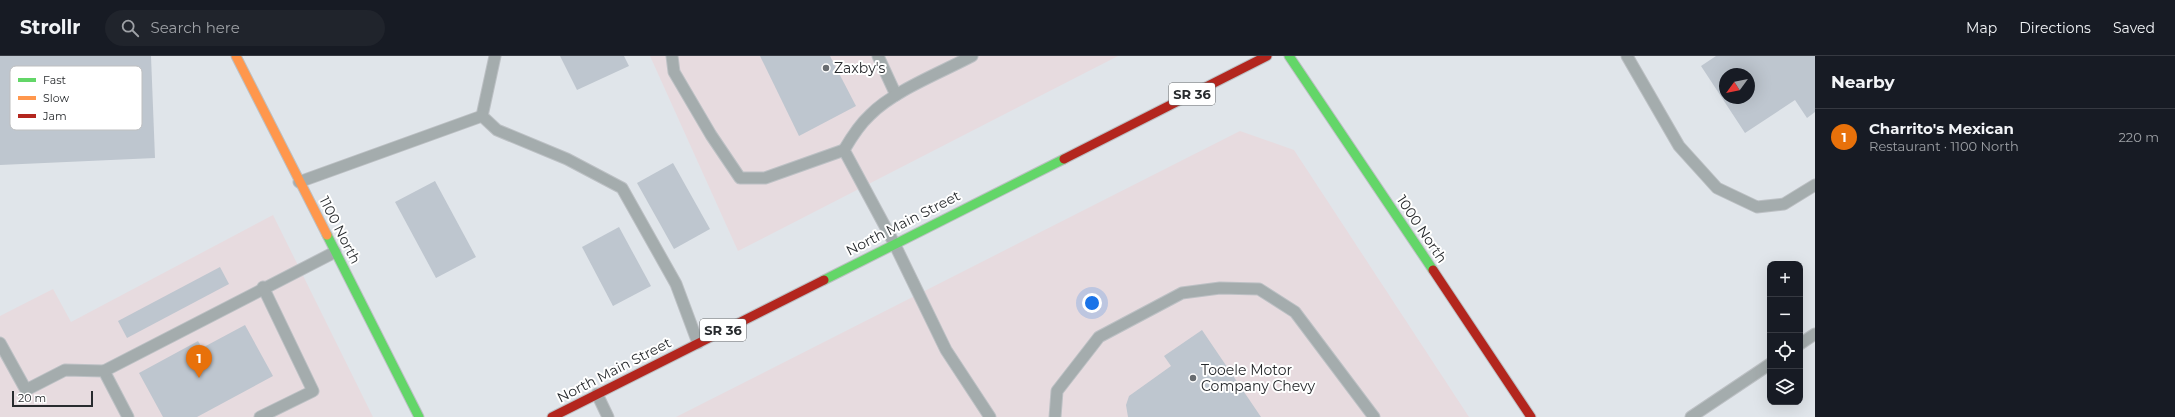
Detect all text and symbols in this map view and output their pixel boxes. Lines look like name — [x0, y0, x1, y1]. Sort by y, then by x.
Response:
search box — [105, 10, 385, 46]
text: Strollr — [20, 16, 81, 39]
icon: search — [119, 17, 141, 39]
text: Search here — [151, 18, 240, 37]
text: Map — [1966, 19, 1997, 37]
text: Directions — [2019, 19, 2091, 37]
text: Saved — [2113, 19, 2155, 37]
place label: Zaxby's — [834, 59, 886, 77]
marker: Zaxby's — [821, 63, 831, 73]
legend — [10, 66, 142, 130]
north arrow — [1719, 68, 1755, 104]
text: Nearby — [1831, 72, 1895, 92]
text: Fast — [43, 73, 67, 87]
road number: SR 36 — [1169, 83, 1215, 105]
text: Slow — [43, 91, 69, 105]
text: Jam — [42, 109, 67, 123]
text: Charrito's Mexican — [1869, 119, 2014, 138]
text: 1 — [1841, 129, 1847, 145]
text: 220 m — [2118, 129, 2159, 145]
text: Restaurant · 1100 North — [1869, 138, 2019, 154]
street label: North Main Street — [843, 186, 963, 260]
street label: 1000 North — [1393, 192, 1451, 266]
street label: 1100 North — [315, 193, 365, 267]
map controls — [1767, 261, 1803, 405]
button: + — [1767, 261, 1803, 297]
your location — [1082, 293, 1102, 313]
button: − — [1767, 297, 1803, 333]
road number: SR 36 — [700, 319, 746, 341]
street label: North Main Street — [554, 333, 674, 407]
button: locate — [1767, 333, 1803, 369]
pin: 1 — [186, 345, 212, 378]
place label: Tooele Motor Company Chevy — [1201, 361, 1316, 395]
button: layers — [1767, 369, 1803, 405]
marker: Tooele Motor Company Chevy — [1188, 373, 1198, 383]
scale bar — [12, 389, 93, 408]
text: 20 m — [18, 391, 46, 405]

